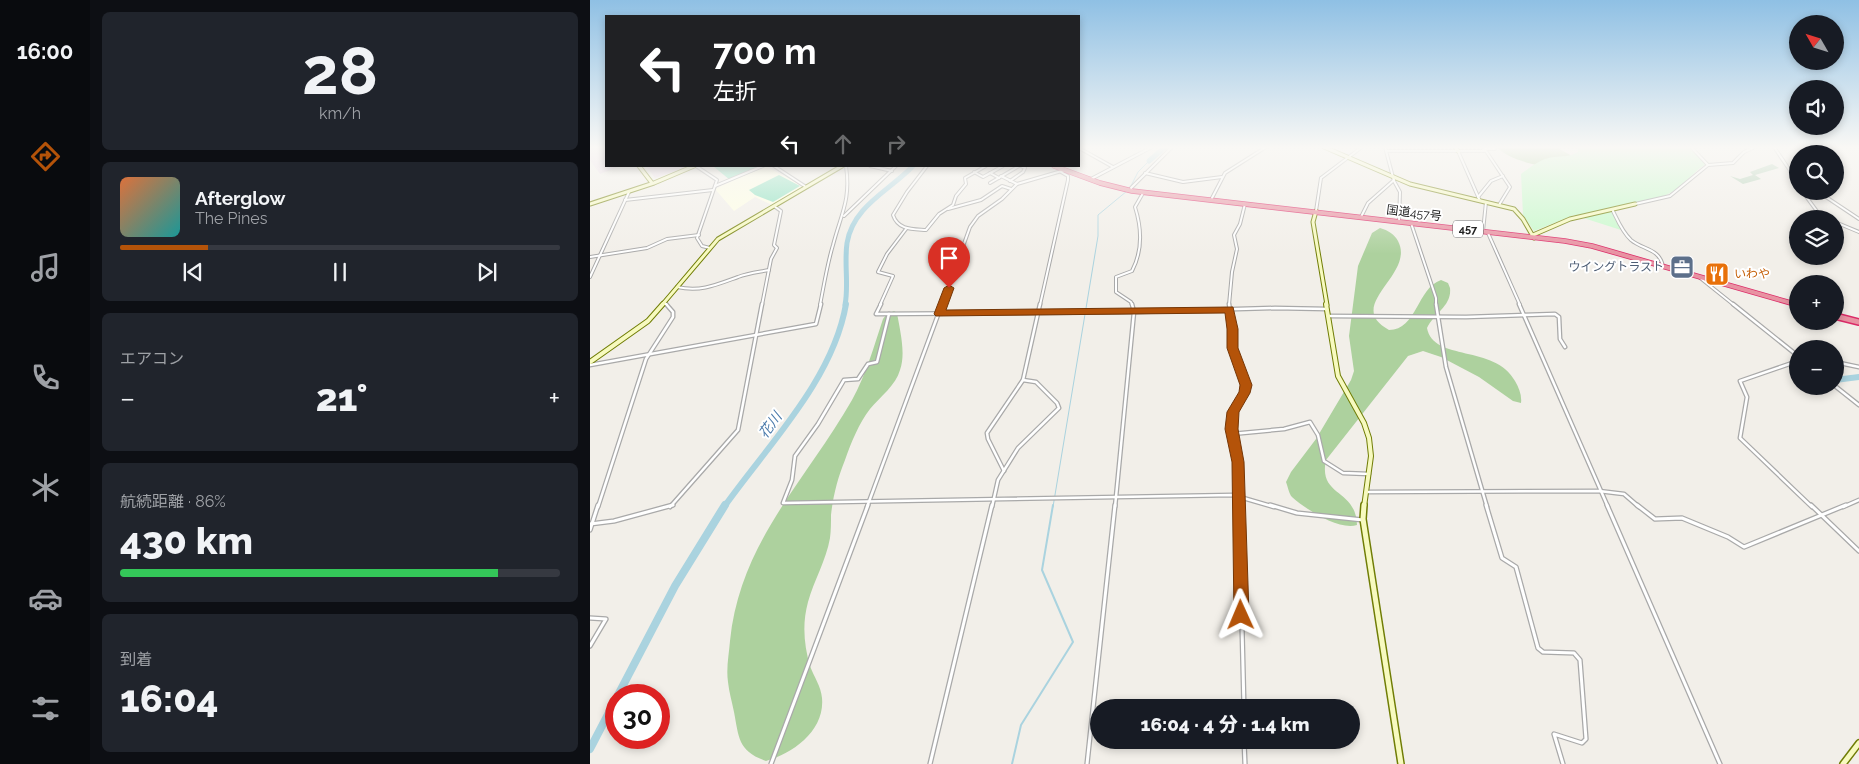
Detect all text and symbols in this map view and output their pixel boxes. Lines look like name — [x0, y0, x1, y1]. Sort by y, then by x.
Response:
north arrow — [1789, 15, 1844, 70]
map controls — [1789, 15, 1844, 395]
text: 700 m — [713, 31, 817, 72]
text: 28 — [302, 33, 378, 109]
icon: left — [630, 35, 695, 100]
text: 16:00 — [17, 38, 73, 64]
text: 左折 — [713, 78, 757, 104]
button: sound — [1789, 80, 1844, 135]
text: km/h — [319, 104, 361, 123]
icon: left — [776, 130, 804, 158]
icon: ahead — [829, 130, 857, 158]
icon: right — [882, 130, 910, 158]
icon: directions — [28, 139, 63, 174]
button: search — [1789, 145, 1844, 200]
text: Afterglow — [195, 187, 285, 209]
street label: 国道457号 — [1386, 203, 1442, 223]
text: The Pines — [195, 209, 267, 228]
button: layers — [1789, 210, 1844, 265]
road number: 457 — [1453, 220, 1483, 238]
pin — [928, 237, 970, 288]
icon: arrive — [935, 244, 963, 272]
icon: music — [28, 250, 63, 285]
office icon: ウイングトラスト — [1669, 254, 1695, 280]
icon: previous — [179, 258, 207, 286]
icon: pause — [326, 258, 354, 286]
icon: next — [473, 258, 501, 286]
place label: ウイングトラスト — [1568, 260, 1664, 274]
restaurant icon: いわや — [1704, 261, 1730, 287]
place label: いわや — [1734, 267, 1770, 281]
button: + — [1789, 275, 1844, 330]
button: − — [1789, 340, 1844, 395]
text: エアコン — [120, 349, 184, 368]
icon: phone — [28, 360, 63, 395]
text: 21° — [316, 375, 368, 420]
text: − — [120, 382, 135, 415]
text: + — [548, 382, 560, 415]
water label: 花川 — [755, 407, 786, 441]
icon: climate — [28, 470, 63, 505]
text: 航続距離 · 86% — [120, 492, 226, 511]
text: 430 km — [120, 518, 253, 563]
icon: car — [28, 581, 63, 616]
position arrow — [1214, 588, 1266, 640]
text: 到着 — [120, 650, 152, 669]
text: 16:04 — [120, 676, 219, 721]
speed limit sign: 30 — [605, 684, 670, 749]
icon: filters — [28, 691, 63, 726]
text: 16:04 · 4 分 · 1.4 km — [1141, 713, 1309, 735]

